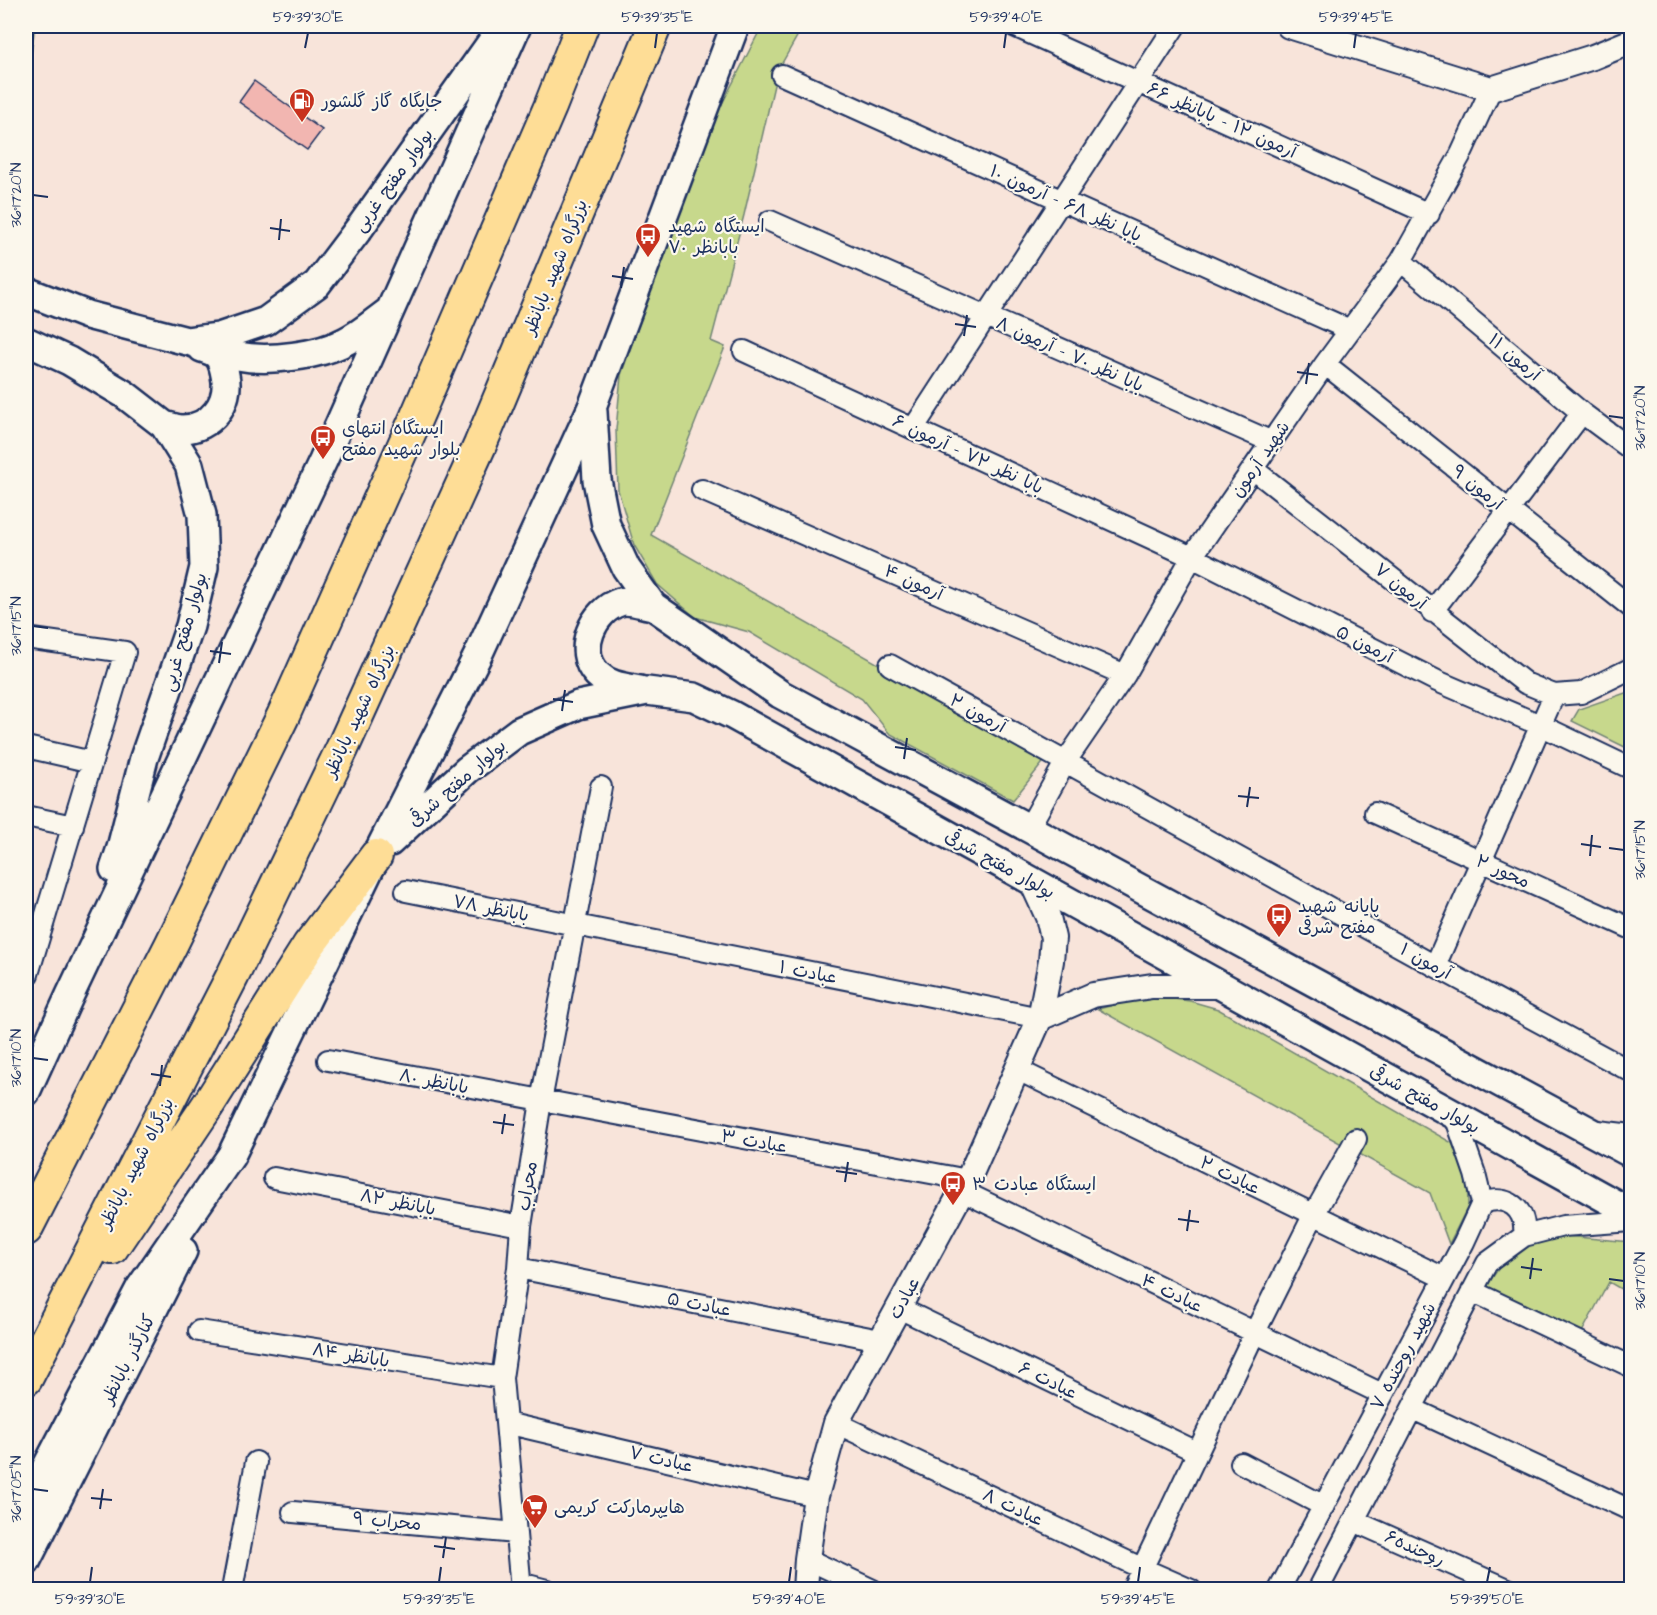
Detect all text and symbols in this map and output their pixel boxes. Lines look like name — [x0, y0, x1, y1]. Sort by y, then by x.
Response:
text: 59°39'30"E — [273, 7, 343, 28]
text: 59°39'35"E — [621, 7, 693, 28]
text: 59°39'40"E — [969, 7, 1043, 28]
text: 59°39'45"E — [1319, 7, 1393, 28]
street label: آرمون ۱۲ - بابانظر ۶۶ — [1143, 76, 1302, 165]
fuel station icon: جایگاه گاز گلشور — [287, 86, 317, 124]
place label: جایگاه گاز گلشور — [320, 89, 443, 114]
street label: بولوار مفتح غربی — [347, 123, 439, 237]
street label: بابا نظر ۶۸ - آرمون ۱۰ — [986, 159, 1146, 248]
text: 36°17'20"N — [6, 163, 27, 227]
street label: بزرگراه شهید بابانظر — [516, 196, 594, 341]
place label: ایستگاه شهید بابانظر ۷۰ — [668, 214, 765, 260]
bus stop icon: ایستگاه شهید بابانظر ۷۰ — [633, 221, 663, 259]
street label: بابا نظر ۷۰ - آرمون ۸ — [992, 311, 1148, 398]
street label: آرمون ۱۱ — [1483, 328, 1548, 388]
text: 36°17'20"N — [1630, 386, 1651, 450]
street label: بابا نظر ۷۲ - آرمون ۶ — [888, 408, 1047, 500]
place label: ایستگاه انتهای بلوار شهید مفتح — [342, 416, 461, 462]
street label: شهید آرمون — [1225, 416, 1296, 502]
bus stop icon: ایستگاه انتهای بلوار شهید مفتح — [308, 423, 338, 461]
street label: آرمون ۹ — [1446, 459, 1510, 517]
street label: آرمون ۷ — [1369, 557, 1434, 617]
street label: آرمون ۴ — [880, 558, 949, 607]
street label: بولوار مفتح غربی — [156, 570, 213, 694]
text: 36°17'15"N — [6, 596, 27, 656]
street label: آرمون ۵ — [1332, 619, 1399, 670]
street label: بزرگراه شهید بابانظر — [317, 641, 401, 784]
street label: آرمون ۲ — [945, 688, 1012, 740]
street label: بولوار مفتح شرقی — [403, 734, 512, 833]
text: 36°17'15"N — [1630, 820, 1651, 880]
street label: بولوار مفتح شرقی — [940, 824, 1059, 905]
street label: محور ۲ — [1472, 848, 1534, 894]
street label: بابانظر ۷۸ — [451, 889, 531, 928]
place label: پایانه شهید مفتح شرقی — [1298, 894, 1380, 940]
bus stop icon: پایانه شهید مفتح شرقی — [1264, 901, 1294, 939]
street label: آرمون ۱ — [1395, 937, 1458, 987]
street label: عبادت ۱ — [777, 955, 839, 990]
text: 36°17'10"N — [6, 1029, 27, 1087]
street label: بولوار مفتح شرقی — [1365, 1059, 1484, 1140]
street label: بابانظر ۸۰ — [397, 1063, 471, 1100]
street label: بزرگراه شهید بابانظر — [92, 1093, 180, 1235]
street label: عبادت ۳ — [719, 1123, 789, 1160]
street label: عبادت ۲ — [1196, 1150, 1264, 1201]
street label: محراب — [511, 1159, 544, 1213]
bus stop icon: ایستگاه عبادت ۳ — [938, 1169, 968, 1207]
place label: ایستگاه عبادت ۳ — [972, 1172, 1096, 1197]
street label: بابانظر ۸۲ — [358, 1183, 438, 1222]
text: 36°17'10"N — [1630, 1252, 1651, 1310]
street label: عبادت ۴ — [1137, 1268, 1207, 1319]
street label: عبادت — [883, 1273, 926, 1324]
street label: عبادت ۵ — [665, 1286, 733, 1323]
street label: شهید روحنده ۷ — [1365, 1298, 1442, 1414]
street label: کنارگذر بابانظر — [94, 1310, 162, 1410]
street label: بابانظر ۸۴ — [310, 1337, 391, 1374]
street label: عبادت ۶ — [1014, 1355, 1081, 1405]
street label: عبادت ۷ — [627, 1440, 695, 1479]
text: 36°17'05"N — [6, 1456, 27, 1522]
street label: عبادت ۸ — [978, 1483, 1047, 1532]
supermarket icon: هایپرمارکت کریمی — [520, 1492, 550, 1530]
place label: هایپرمارکت کریمی — [554, 1495, 685, 1520]
street label: محراب ۹ — [352, 1506, 422, 1537]
street label: روحنده۶ — [1381, 1524, 1449, 1573]
text: 59°39'30"E — [55, 1589, 125, 1610]
text: 59°39'35"E — [403, 1589, 475, 1610]
text: 59°39'40"E — [752, 1589, 826, 1610]
text: 59°39'45"E — [1101, 1589, 1175, 1610]
text: 59°39'50"E — [1450, 1589, 1524, 1610]

